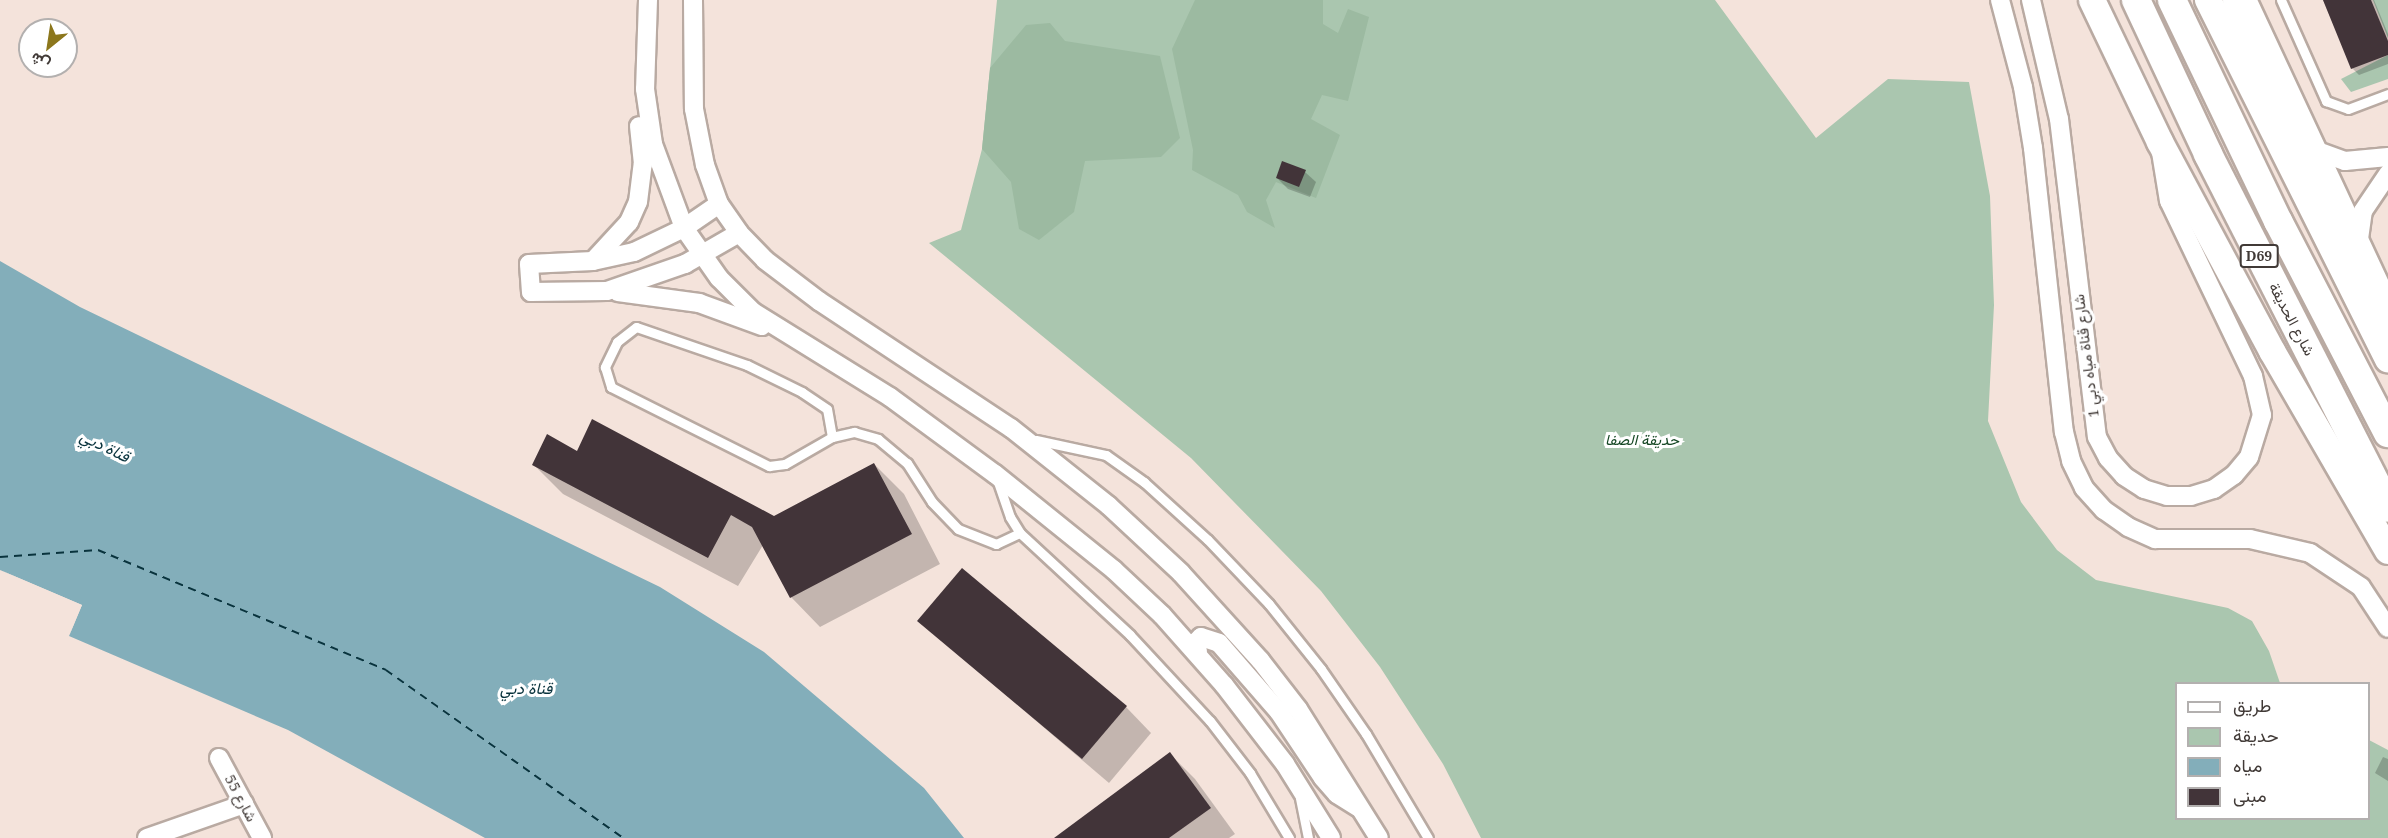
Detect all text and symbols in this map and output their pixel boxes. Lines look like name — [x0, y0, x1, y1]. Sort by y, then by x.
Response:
north arrow — [18, 18, 78, 78]
text: ش — [26, 48, 54, 76]
road number: D69 — [2240, 245, 2278, 267]
street label: شارع الحديقة — [2265, 279, 2319, 359]
street label: شارع قناة مياه دبي 1 — [2070, 293, 2102, 419]
water label: قناة دبي — [77, 426, 133, 466]
park label: حديقة الصفا — [1605, 431, 1679, 449]
water label: قناة دبي — [500, 678, 552, 698]
legend — [2175, 682, 2370, 820]
text: طريق — [2233, 693, 2271, 717]
text: حديقة — [2233, 723, 2279, 747]
text: مياه — [2233, 753, 2262, 777]
street label: شارع 55 — [221, 771, 261, 825]
text: مبنى — [2233, 783, 2267, 807]

